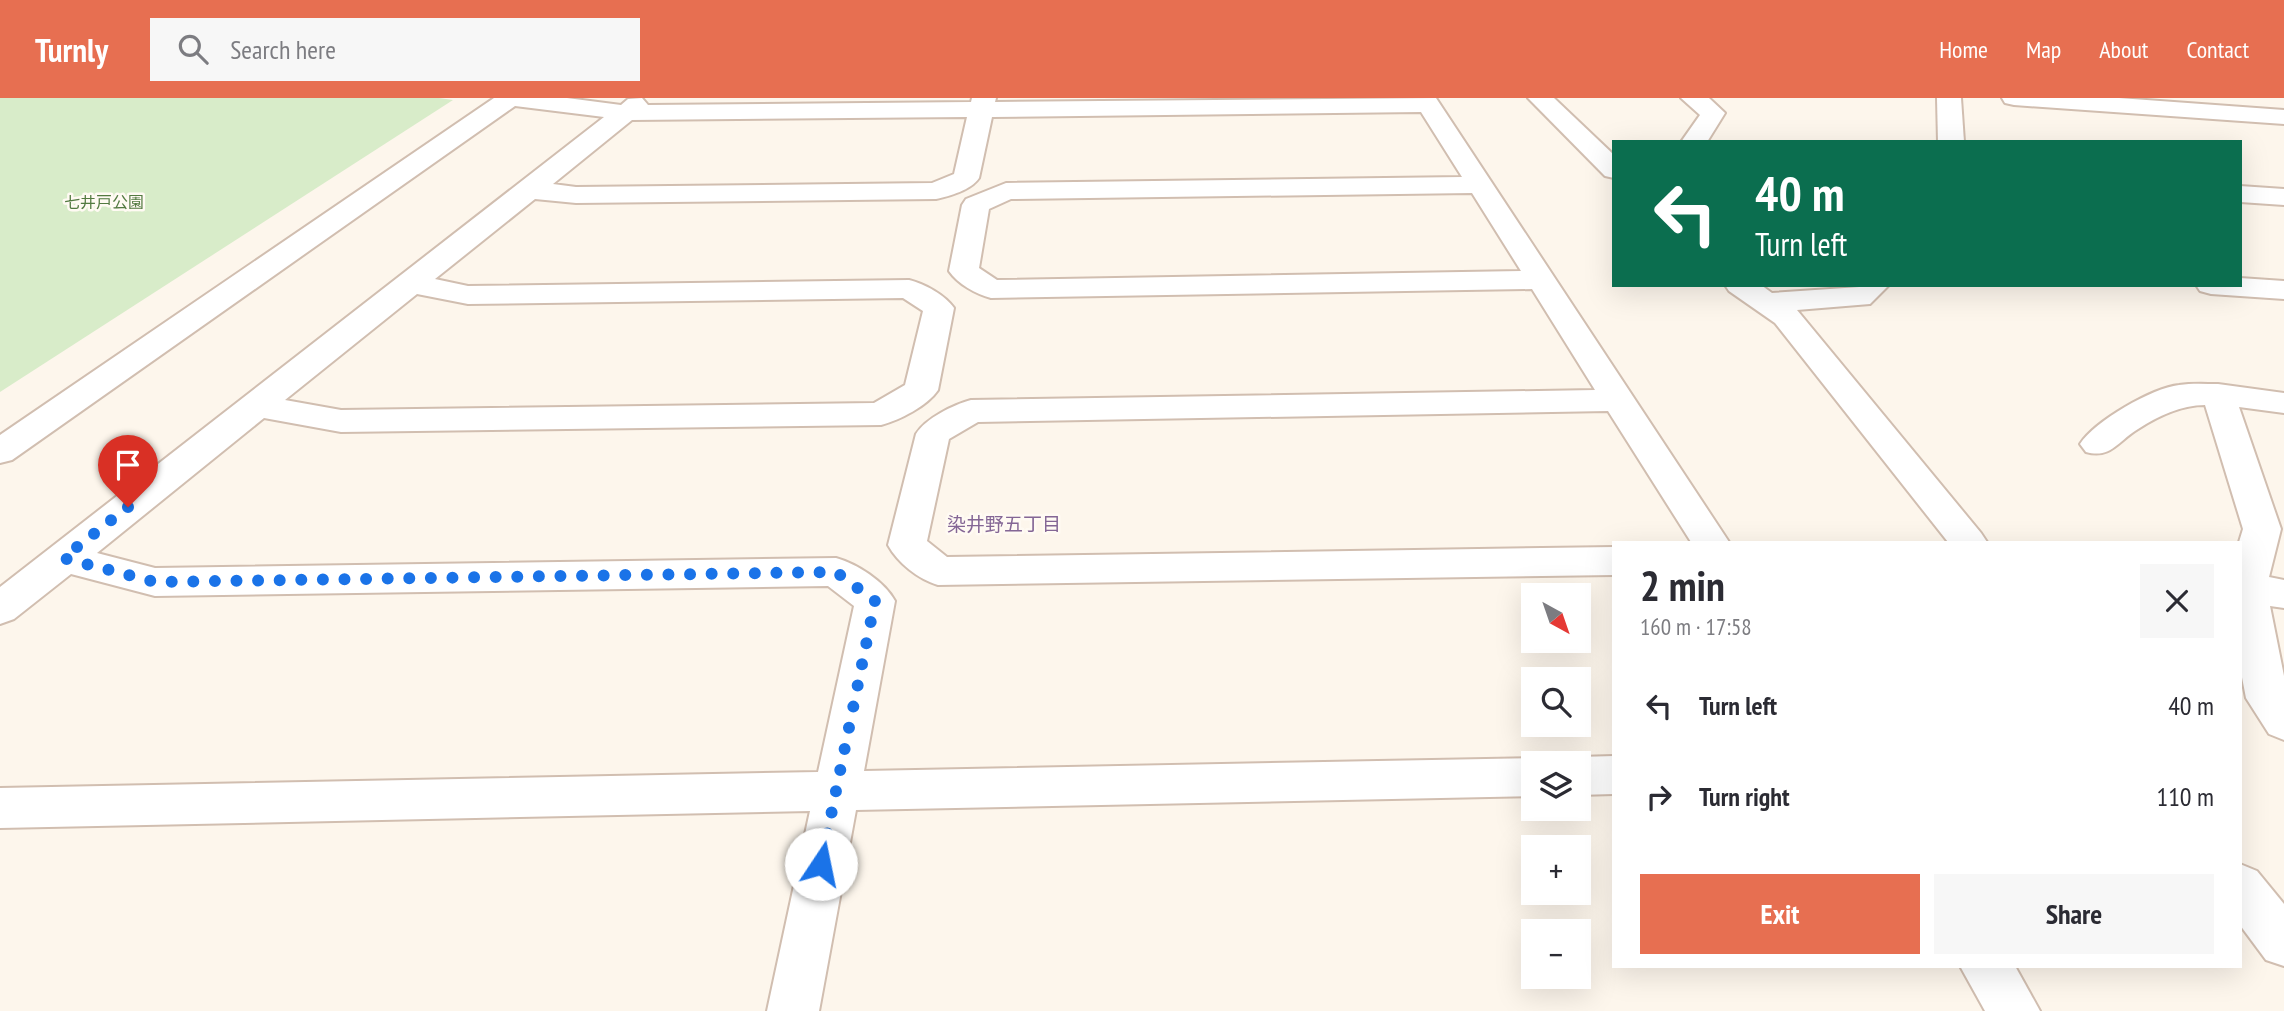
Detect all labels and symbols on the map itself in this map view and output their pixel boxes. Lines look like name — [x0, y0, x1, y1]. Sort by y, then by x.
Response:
park label: 七井戸公園 — [64, 192, 144, 212]
pin — [98, 435, 158, 507]
district label: 染井野五丁目 — [947, 512, 1061, 536]
north arrow — [1521, 583, 1591, 653]
position arrow — [784, 827, 858, 901]

